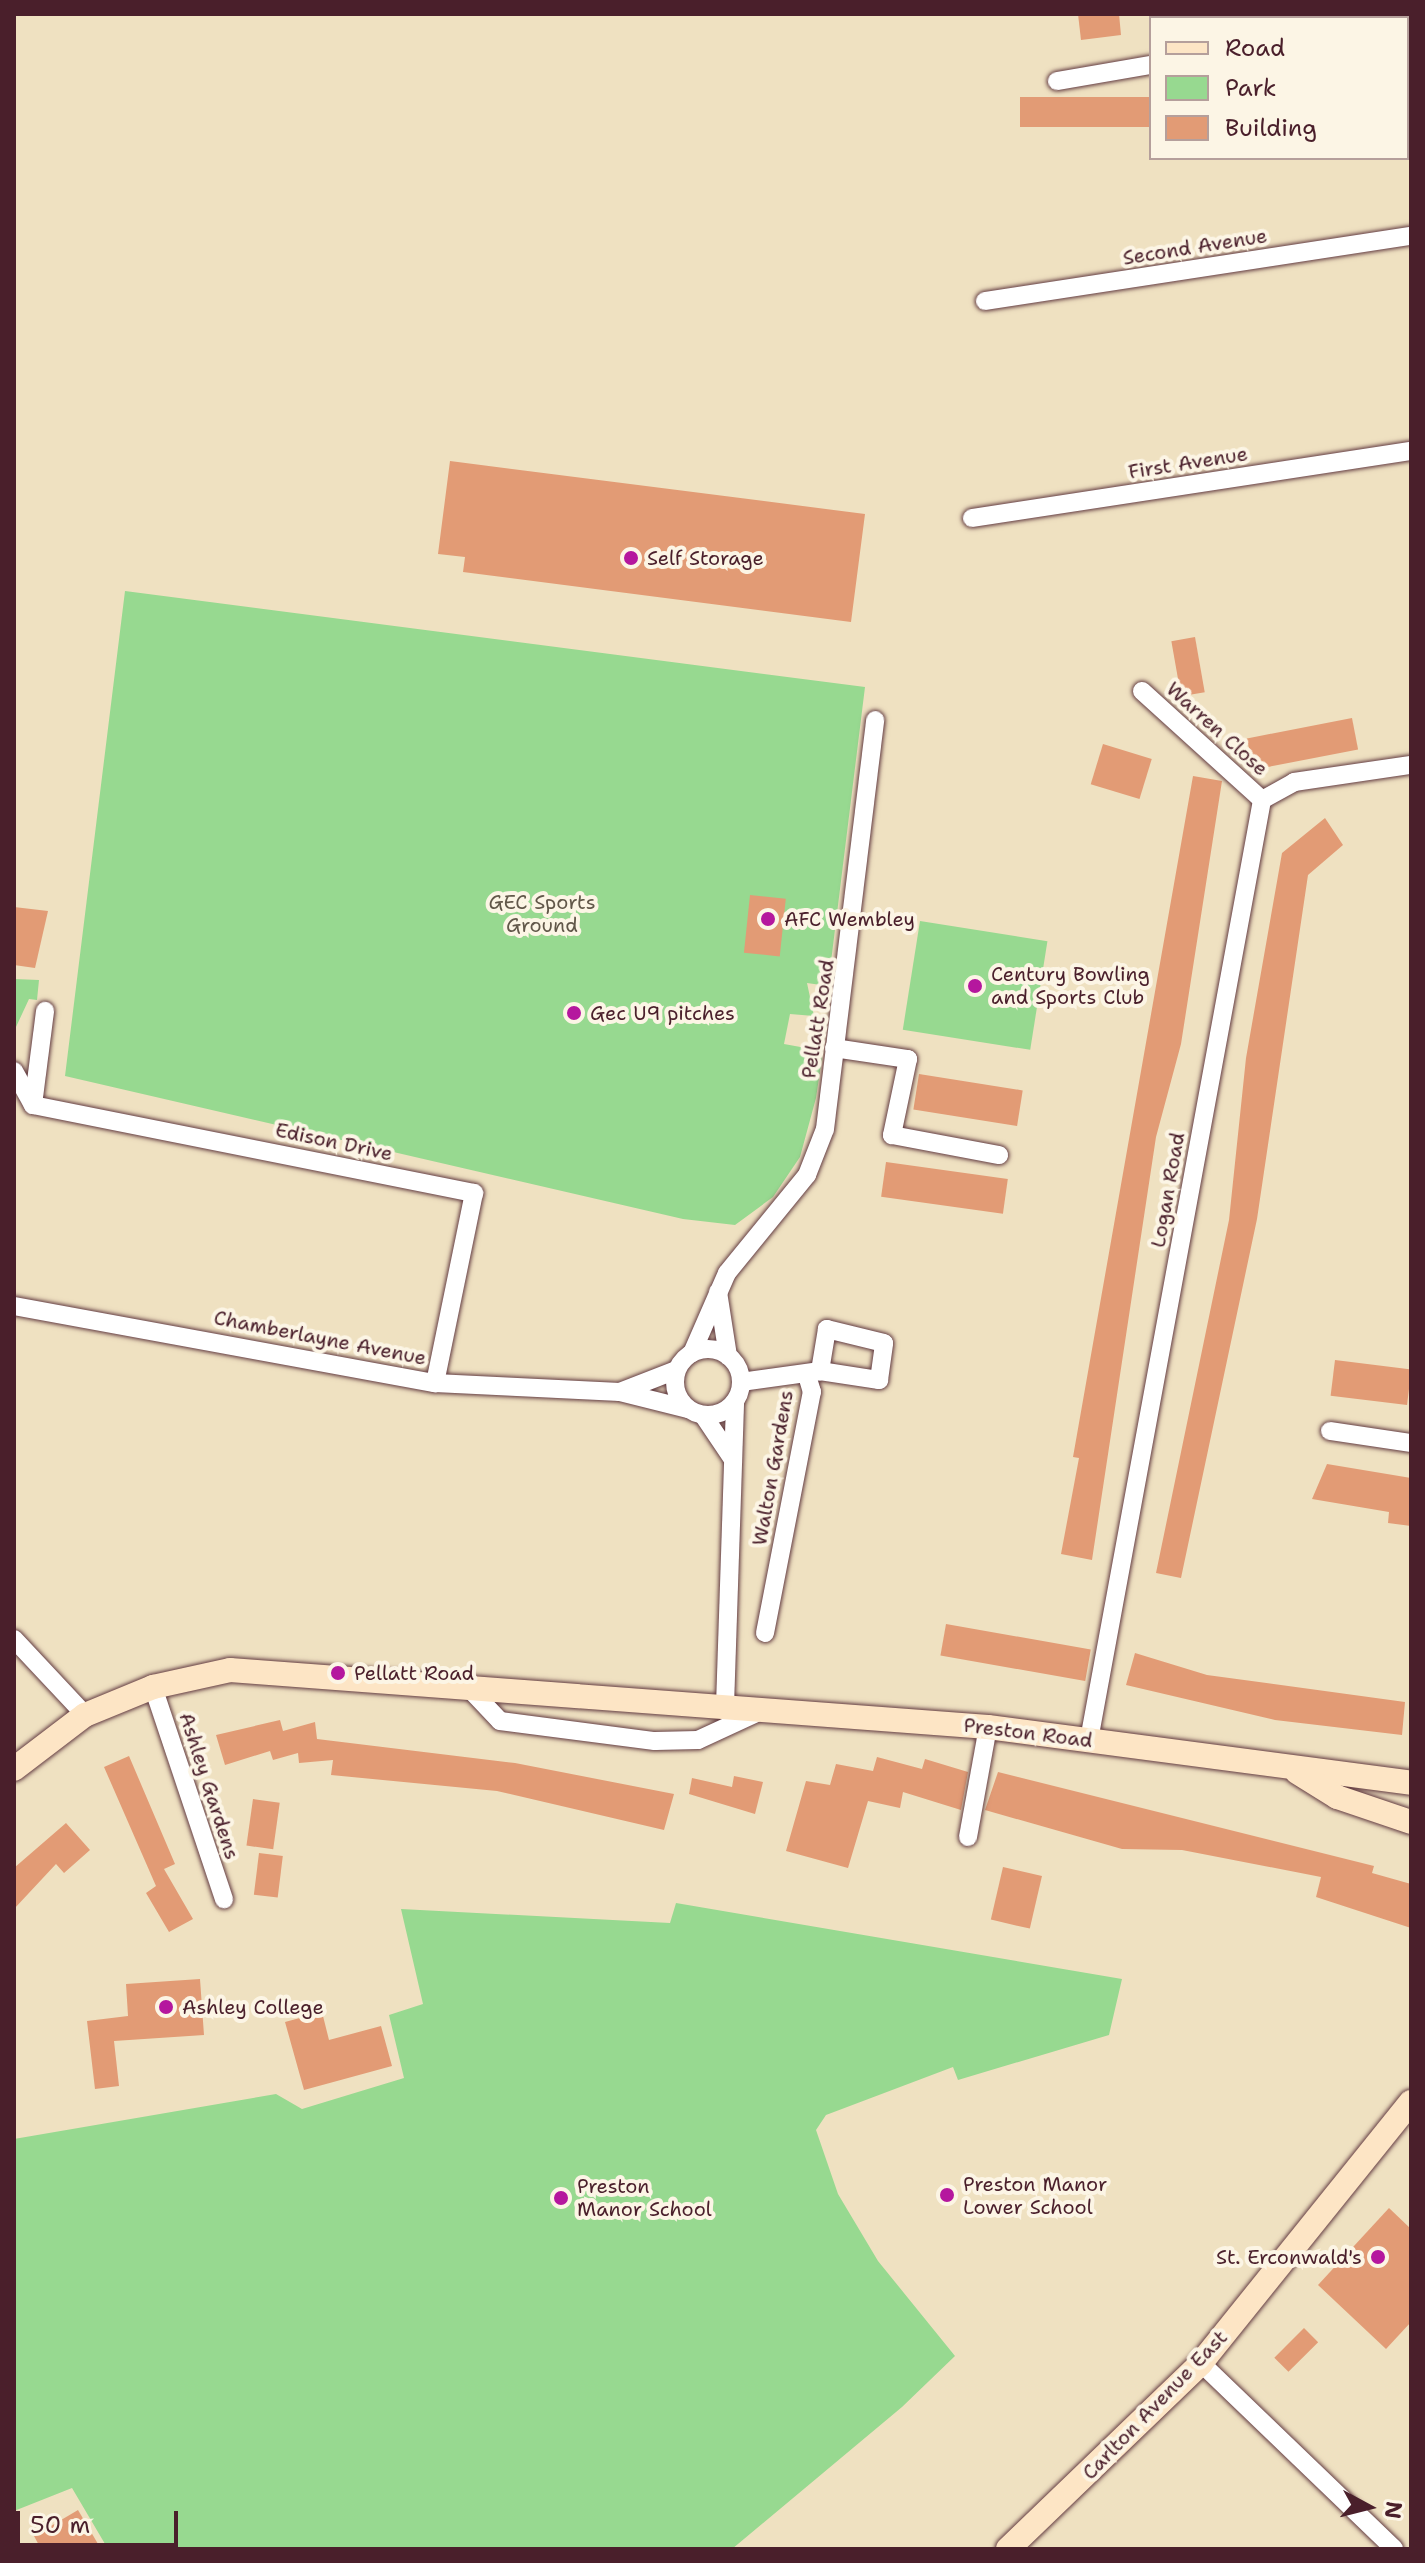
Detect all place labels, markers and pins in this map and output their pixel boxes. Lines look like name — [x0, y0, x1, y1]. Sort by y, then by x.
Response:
place label: Self Storage — [647, 546, 764, 570]
marker: Self Storage — [622, 549, 640, 567]
place label: AFC Wembley — [784, 907, 915, 931]
marker: AFC Wembley — [759, 910, 777, 928]
place label: Century Bowling and Sports Club — [991, 962, 1150, 1009]
marker: Century Bowling and Sports Club — [966, 977, 984, 995]
place label: Gec U9 pitches — [590, 1001, 735, 1025]
marker: Gec U9 pitches — [565, 1004, 583, 1022]
place label: Pellatt Road — [354, 1661, 474, 1685]
marker: Pellatt Road — [329, 1664, 347, 1682]
place label: Ashley College — [182, 1995, 324, 2019]
marker: Ashley College — [157, 1998, 175, 2016]
place label: Preston Manor Lower School — [963, 2172, 1107, 2219]
place label: Preston Manor School — [577, 2174, 712, 2221]
marker: Preston Manor Lower School — [938, 2186, 956, 2204]
marker: Preston Manor School — [552, 2189, 570, 2207]
place label: St. Erconwald's — [1216, 2245, 1362, 2269]
marker: St. Erconwald's — [1369, 2248, 1387, 2266]

